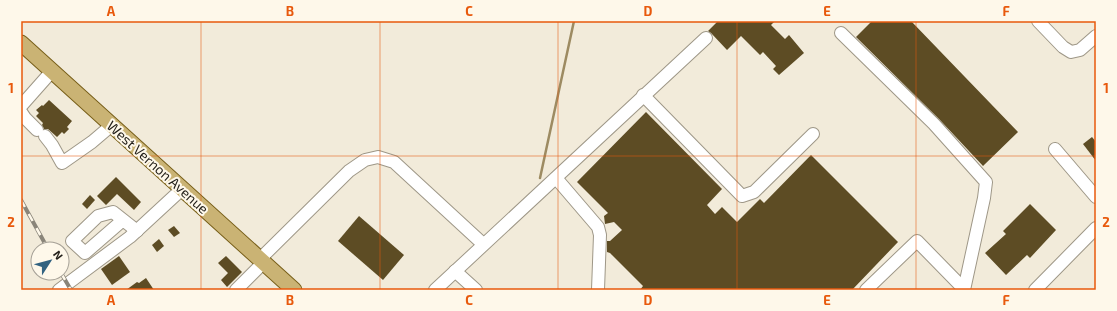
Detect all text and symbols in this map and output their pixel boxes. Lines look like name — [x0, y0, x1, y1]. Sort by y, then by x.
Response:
text: A — [107, 3, 116, 19]
text: B — [286, 3, 294, 19]
text: C — [465, 3, 473, 19]
text: D — [644, 3, 653, 19]
text: E — [823, 3, 831, 19]
text: F — [1002, 3, 1010, 19]
text: 1 — [8, 80, 14, 96]
text: 1 — [1103, 80, 1109, 96]
street label: West Vernon Avenue — [104, 117, 212, 217]
text: 2 — [7, 214, 15, 230]
text: 2 — [1102, 214, 1110, 230]
north arrow — [30, 241, 70, 281]
text: N — [51, 248, 66, 262]
text: A — [107, 292, 116, 308]
text: B — [286, 292, 294, 308]
text: C — [465, 292, 473, 308]
text: D — [644, 292, 653, 308]
text: E — [823, 292, 831, 308]
text: F — [1002, 292, 1010, 308]

